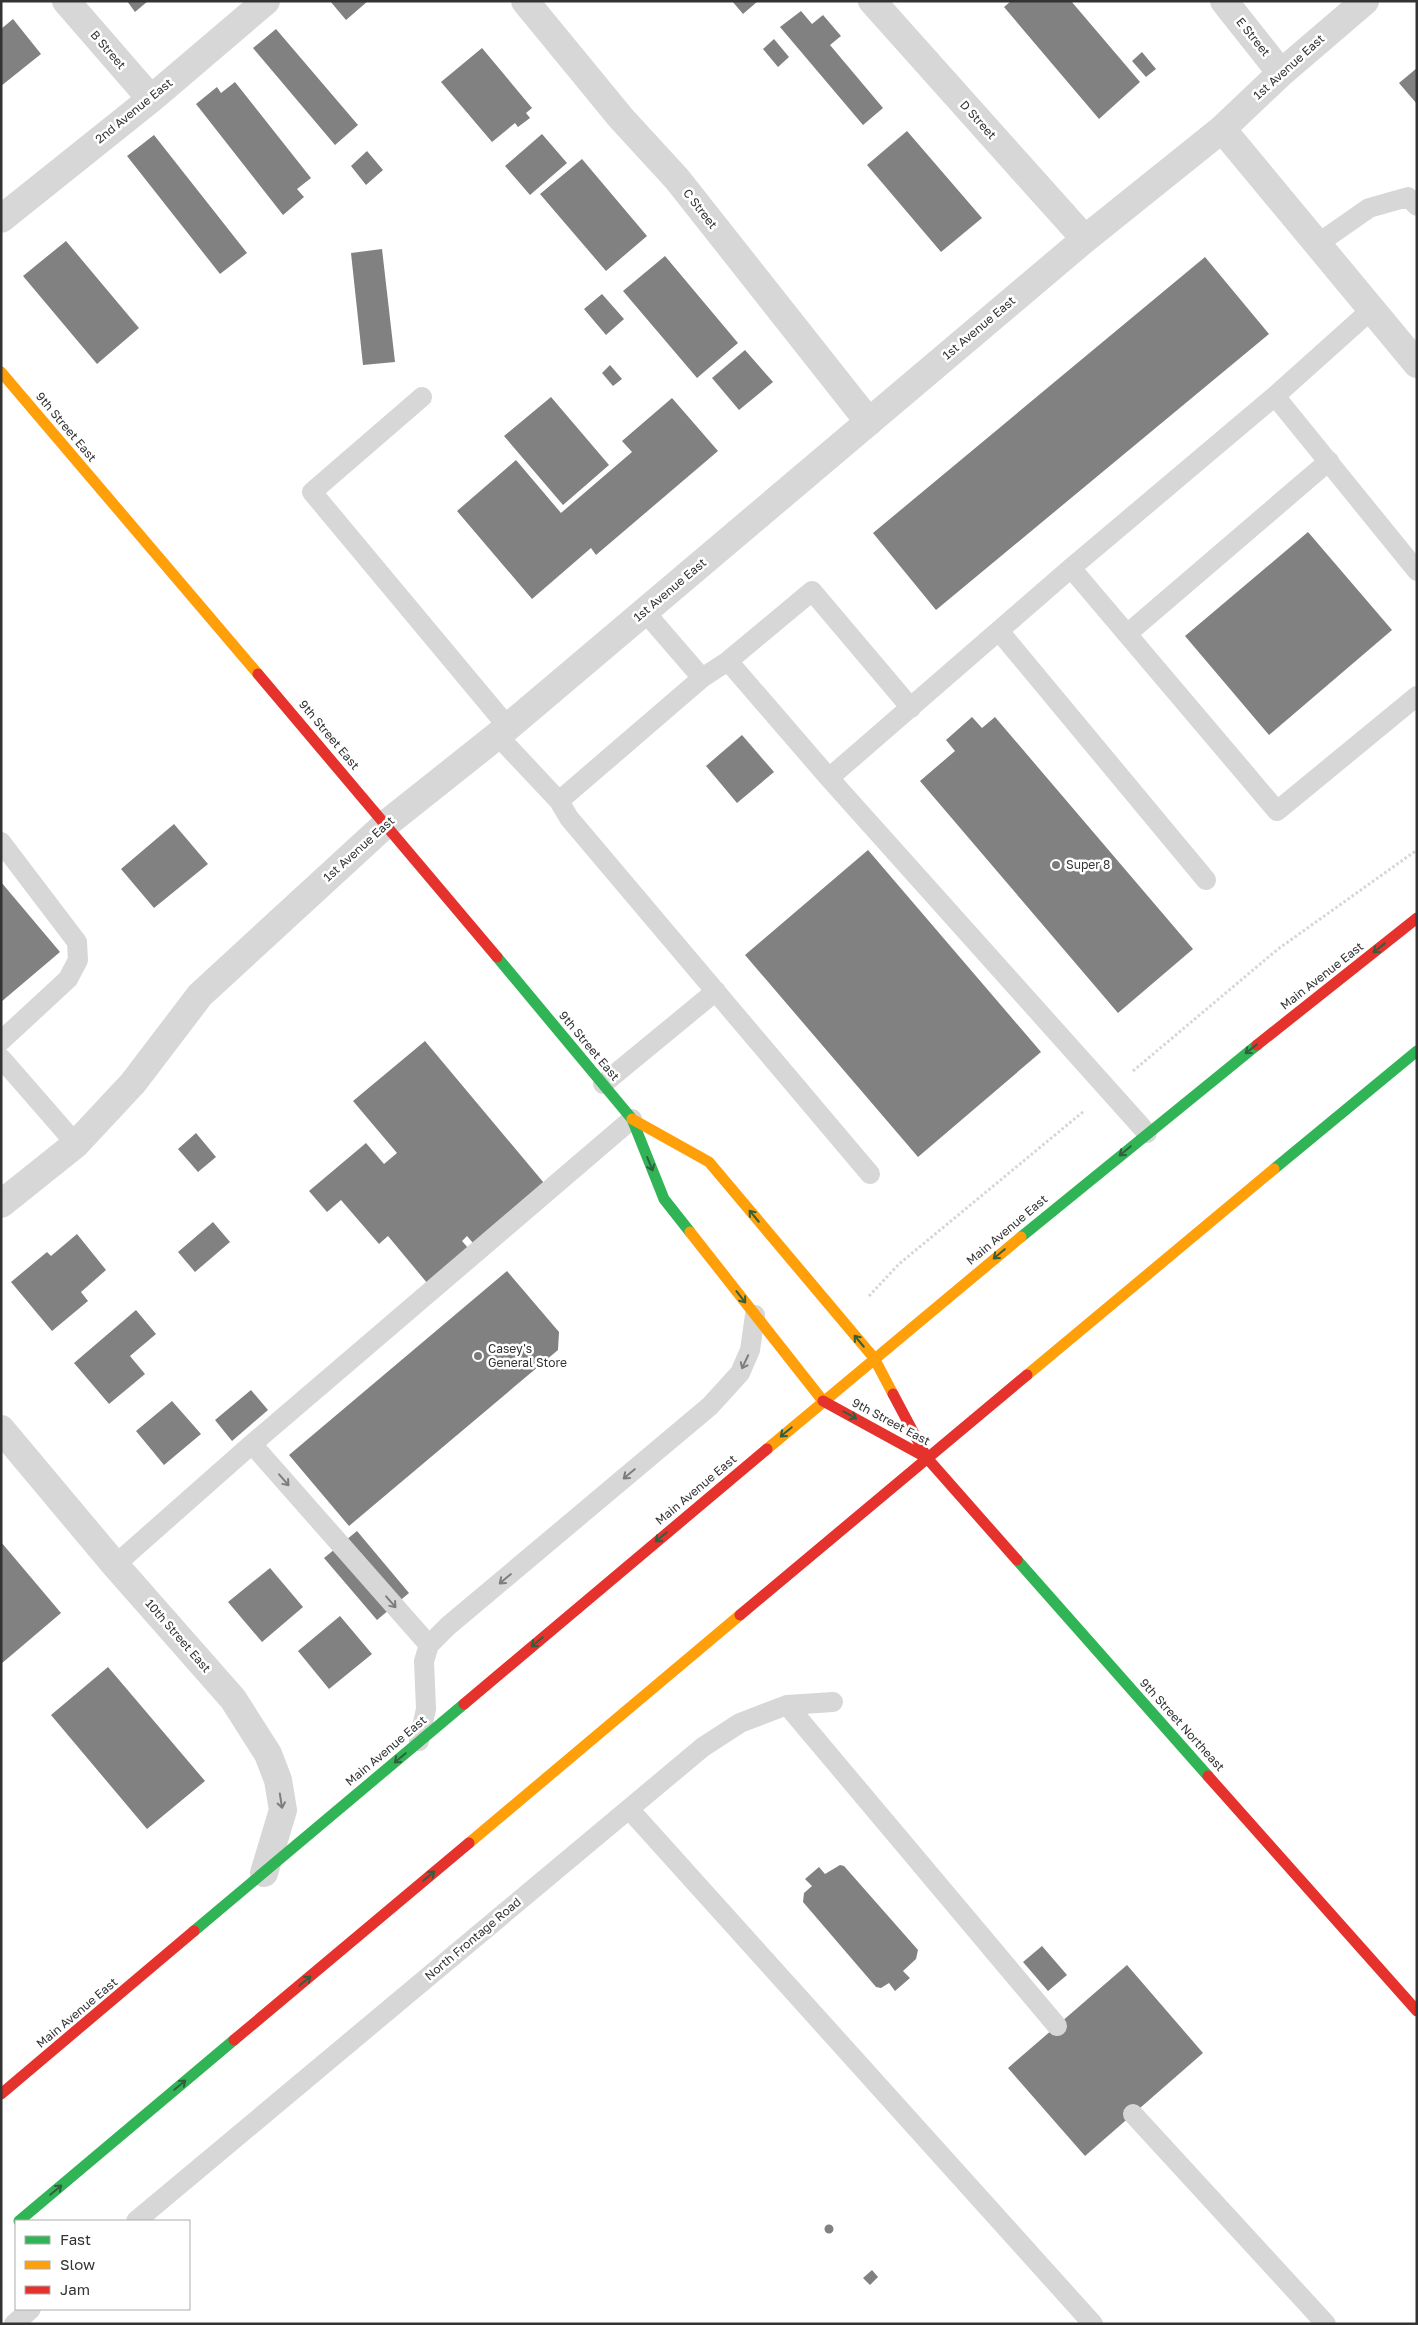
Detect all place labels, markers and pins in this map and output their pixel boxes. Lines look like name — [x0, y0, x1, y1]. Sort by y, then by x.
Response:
place label: Super 8 — [1066, 857, 1110, 872]
marker: Super 8 — [1050, 859, 1062, 871]
place label: Casey's General Store — [488, 1341, 567, 1370]
marker: Casey's General Store — [472, 1350, 484, 1362]

